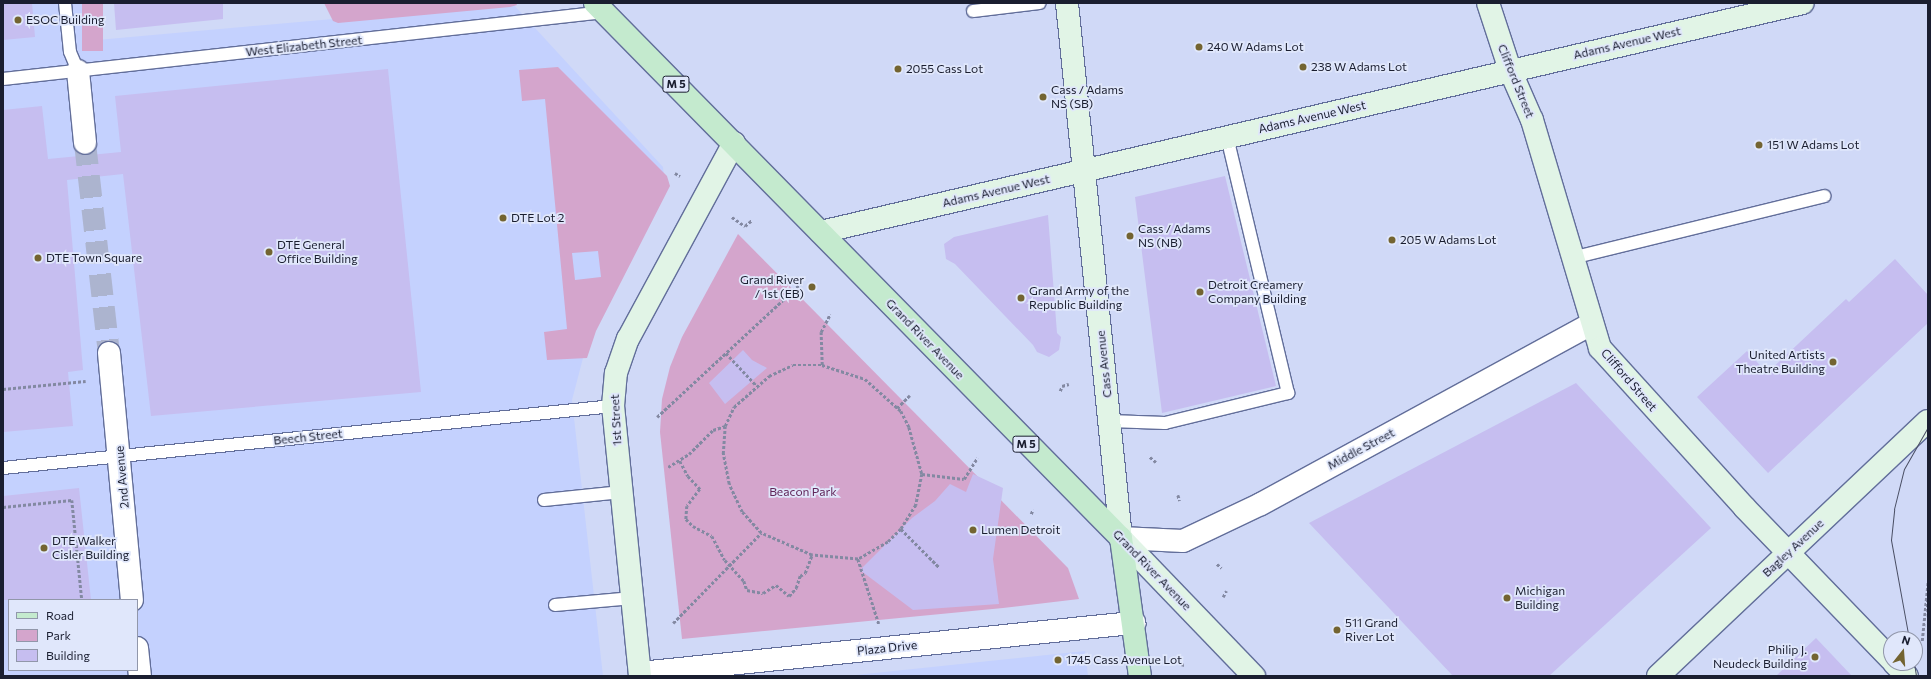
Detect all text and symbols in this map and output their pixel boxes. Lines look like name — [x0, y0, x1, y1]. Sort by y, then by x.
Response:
place label: ESOC Building — [26, 13, 104, 27]
marker: ESOC Building — [13, 15, 23, 25]
street label: Adams Avenue West — [1572, 24, 1682, 62]
street label: West Elizabeth Street — [245, 33, 363, 59]
place label: 240 W Adams Lot — [1207, 40, 1304, 54]
marker: 240 W Adams Lot — [1194, 42, 1204, 52]
street label: Clifford Street — [1495, 42, 1537, 120]
place label: 238 W Adams Lot — [1311, 60, 1407, 74]
place label: 2055 Cass Lot — [906, 62, 983, 76]
marker: 238 W Adams Lot — [1298, 62, 1308, 72]
marker: 2055 Cass Lot — [893, 64, 903, 74]
road number: M 5 — [662, 75, 690, 93]
place label: Cass / Adams NS (SB) — [1051, 83, 1123, 111]
marker: Cass / Adams NS (SB) — [1038, 92, 1048, 102]
street label: Adams Avenue West — [1257, 98, 1367, 136]
place label: 151 W Adams Lot — [1767, 138, 1859, 152]
marker: 151 W Adams Lot — [1754, 140, 1764, 150]
street label: Adams Avenue West — [941, 172, 1051, 210]
place label: DTE Lot 2 — [511, 211, 564, 225]
marker: DTE Lot 2 — [498, 213, 508, 223]
place label: Cass / Adams NS (NB) — [1138, 222, 1210, 250]
marker: Cass / Adams NS (NB) — [1125, 231, 1135, 241]
place label: 205 W Adams Lot — [1400, 233, 1496, 247]
marker: 205 W Adams Lot — [1387, 235, 1397, 245]
place label: DTE General Office Building — [277, 238, 358, 266]
marker: DTE General Office Building — [264, 247, 274, 257]
place label: DTE Town Square — [46, 251, 142, 265]
marker: DTE Town Square — [33, 253, 43, 263]
place label: Grand River / 1st (EB) — [740, 273, 804, 301]
place label: Detroit Creamery Company Building — [1208, 278, 1306, 306]
marker: Grand River / 1st (EB) — [807, 282, 817, 292]
place label: Grand Army of the Republic Building — [1029, 284, 1129, 312]
marker: Detroit Creamery Company Building — [1195, 287, 1205, 297]
marker: Grand Army of the Republic Building — [1016, 293, 1026, 303]
street label: Grand River Avenue — [883, 296, 967, 382]
street label: Cass Avenue — [1093, 330, 1115, 398]
street label: Clifford Street — [1598, 346, 1660, 414]
place label: United Artists Theatre Building — [1736, 348, 1825, 376]
marker: United Artists Theatre Building — [1828, 357, 1838, 367]
street label: 1st Street — [607, 394, 625, 446]
street label: Middle Street — [1325, 425, 1397, 473]
street label: Beech Street — [273, 426, 343, 448]
road number: M 5 — [1012, 435, 1040, 453]
street label: 2nd Avenue — [112, 445, 132, 509]
park label: Beacon Park — [769, 485, 837, 499]
street label: Bagley Avenue — [1759, 516, 1827, 580]
place label: Lumen Detroit — [981, 523, 1060, 537]
marker: Lumen Detroit — [968, 525, 978, 535]
street label: Grand River Avenue — [1110, 527, 1194, 613]
place label: DTE Walker Cisler Building — [52, 534, 129, 562]
marker: DTE Walker Cisler Building — [39, 543, 49, 553]
place label: Michigan Building — [1515, 584, 1565, 612]
marker: Michigan Building — [1502, 593, 1512, 603]
legend — [8, 599, 138, 671]
text: Road — [46, 608, 74, 622]
place label: 511 Grand River Lot — [1345, 616, 1398, 644]
marker: 511 Grand River Lot — [1332, 625, 1342, 635]
text: Park — [46, 628, 71, 642]
north arrow — [1883, 631, 1923, 671]
text: N — [1901, 633, 1912, 647]
street label: Plaza Drive — [856, 638, 918, 658]
place label: Philip J. Neudeck Building — [1713, 643, 1807, 671]
text: Building — [46, 648, 90, 662]
marker: Philip J. Neudeck Building — [1810, 652, 1820, 662]
place label: 1745 Cass Avenue Lot — [1066, 653, 1182, 667]
marker: 1745 Cass Avenue Lot — [1053, 655, 1063, 665]

